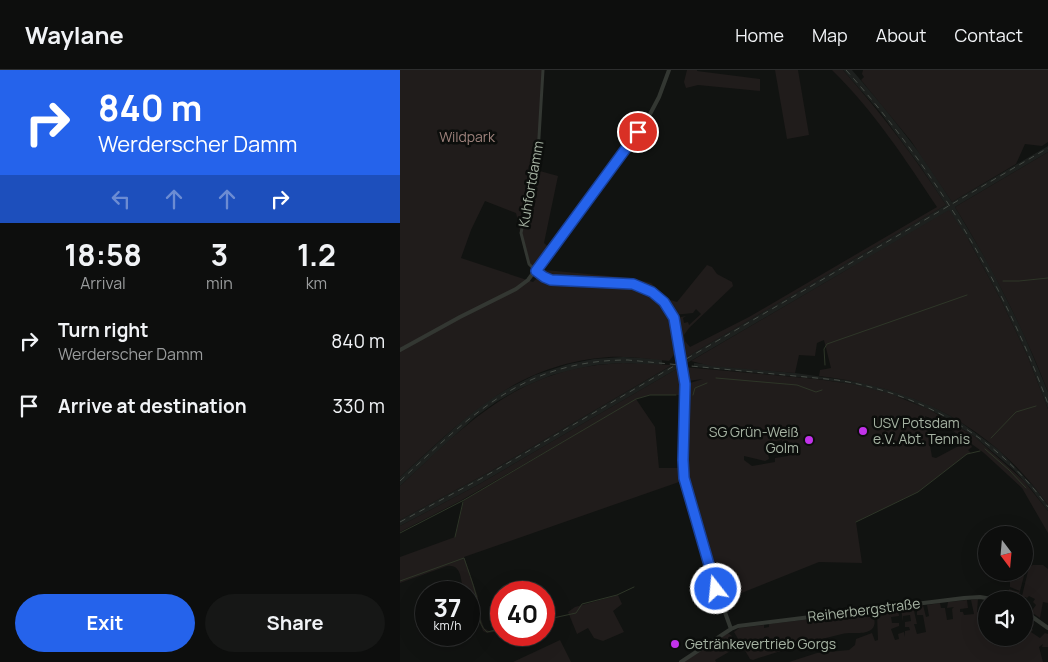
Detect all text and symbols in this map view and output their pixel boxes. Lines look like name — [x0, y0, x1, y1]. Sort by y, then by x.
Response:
text: Waylane — [25, 18, 124, 51]
text: Home — [735, 23, 784, 47]
text: Map — [812, 23, 848, 47]
text: About — [876, 23, 926, 47]
text: Contact — [954, 23, 1023, 47]
text: 840 m — [98, 84, 202, 132]
icon: right — [15, 90, 80, 155]
pin — [617, 111, 659, 153]
icon: arrive — [624, 118, 652, 146]
park label: Wildpark — [439, 127, 496, 146]
text: Werderscher Damm — [98, 129, 298, 159]
street label: Kuhfortdamm — [514, 139, 547, 229]
icon: left — [107, 185, 135, 213]
icon: ahead — [160, 185, 188, 213]
icon: ahead — [213, 185, 241, 213]
icon: right — [266, 185, 294, 213]
text: 18:58 — [64, 234, 142, 275]
text: 3 — [211, 234, 228, 275]
text: 1.2 — [297, 234, 336, 275]
text: Arrival — [80, 272, 126, 294]
text: min — [206, 272, 233, 294]
text: km — [306, 272, 327, 294]
text: Turn right — [58, 317, 148, 343]
icon: right — [15, 327, 43, 355]
text: 840 m — [331, 328, 385, 354]
text: Werderscher Damm — [58, 343, 203, 365]
icon: arrive — [15, 392, 43, 420]
text: Arrive at destination — [58, 393, 247, 419]
text: 330 m — [332, 393, 385, 419]
place label: USV Potsdam e.V. Abt. Tennis — [873, 413, 970, 448]
place label: SG Grün-Weiß Golm — [709, 422, 799, 457]
marker: USV Potsdam e.V. Abt. Tennis — [857, 425, 869, 437]
marker: SG Grün-Weiß Golm — [803, 434, 815, 446]
north arrow — [978, 526, 1032, 581]
map controls — [978, 526, 1033, 646]
position arrow — [689, 562, 741, 614]
speed limit sign: 40 — [490, 581, 555, 646]
text: 37 — [434, 590, 461, 625]
button: sound — [978, 591, 1033, 646]
street label: Reiherbergstraße — [806, 593, 921, 626]
button: Exit — [15, 594, 195, 652]
button: Share — [205, 594, 385, 652]
text: km/h — [434, 617, 461, 634]
place label: Getränkevertrieb Gorgs — [685, 634, 836, 653]
marker: Getränkevertrieb Gorgs — [669, 638, 681, 650]

